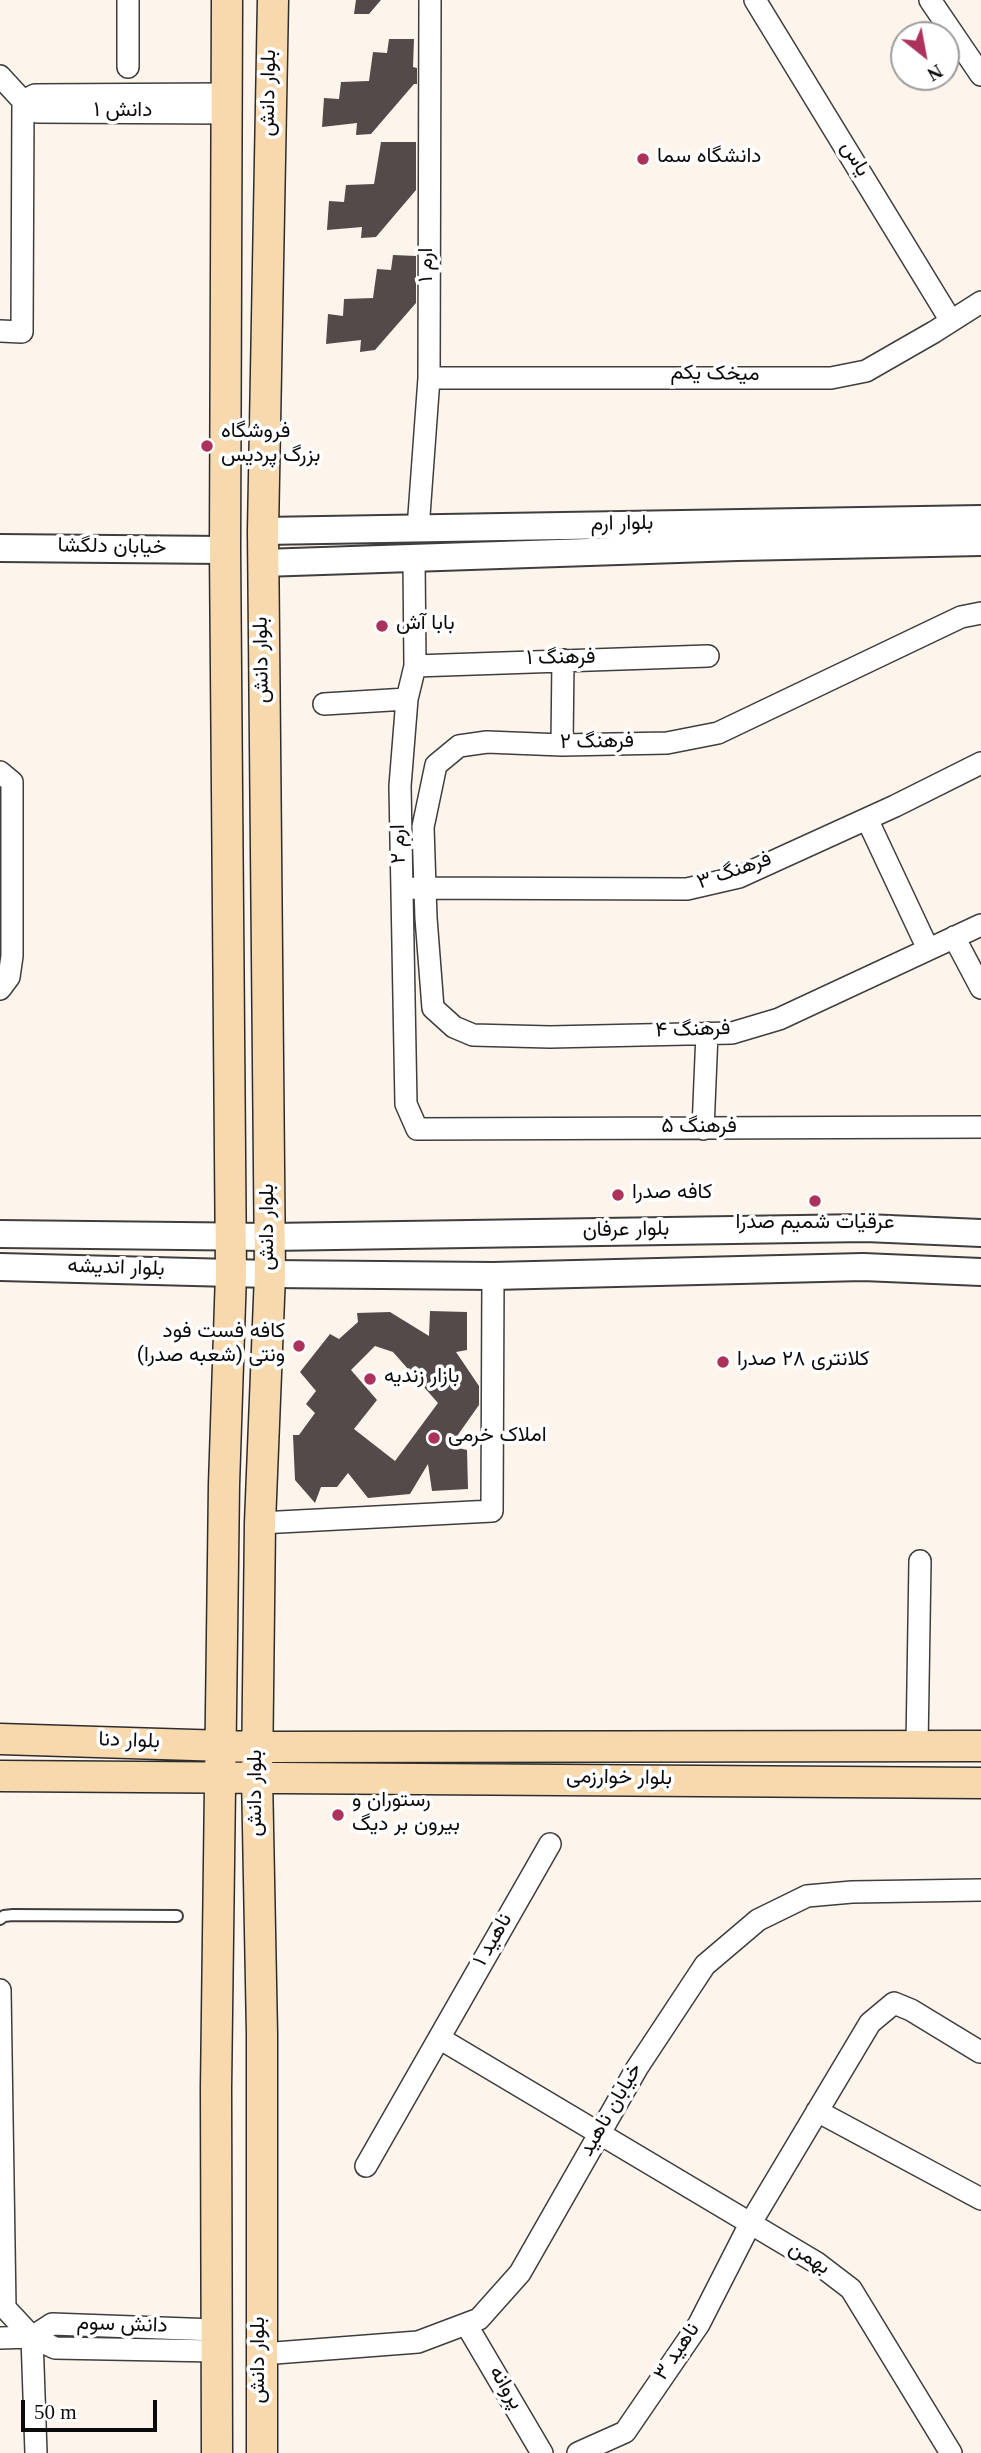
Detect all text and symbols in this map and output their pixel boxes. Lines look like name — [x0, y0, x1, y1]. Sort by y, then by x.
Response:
north arrow — [890, 21, 960, 91]
street label: بلوار دانش — [258, 49, 284, 137]
text: N — [924, 60, 946, 85]
street label: دانش ۱ — [94, 100, 152, 126]
street label: یاس — [833, 138, 873, 182]
place label: دانشگاه سما — [657, 146, 761, 172]
marker: دانشگاه سما — [635, 151, 651, 167]
street label: ارم ۱ — [416, 248, 442, 282]
street label: میخک یکم — [670, 363, 760, 389]
place label: فروشگاه بزرگ پردیس — [221, 421, 321, 471]
marker: فروشگاه بزرگ پردیس — [199, 438, 215, 454]
street label: بلوار ارم — [590, 513, 654, 539]
street label: خیابان دلگشا — [57, 535, 167, 563]
place label: بابا آش — [396, 613, 455, 639]
street label: بلوار دانش — [251, 616, 277, 704]
marker: بابا آش — [374, 618, 390, 634]
street label: فرهنگ ۱ — [526, 647, 596, 673]
street label: فرهنگ ۲ — [560, 731, 634, 757]
street label: ارم ۲ — [388, 824, 414, 864]
street label: فرهنگ ۳ — [695, 849, 775, 897]
street label: فرهنگ ۴ — [655, 1018, 731, 1046]
street label: فرهنگ ۵ — [661, 1116, 737, 1142]
place label: کافه صدرا — [632, 1182, 712, 1208]
street label: بلوار دانش — [257, 1184, 283, 1270]
marker: کافه صدرا — [610, 1187, 626, 1203]
marker: عرقیات شمیم صدرا — [807, 1193, 823, 1209]
place label: عرقیات شمیم صدرا — [736, 1212, 894, 1238]
street label: بلوار عرفان — [582, 1219, 670, 1245]
street label: بلوار اندیشه — [67, 1256, 165, 1284]
place label: کافه فست فود ونتی (شعبه صدرا) — [137, 1321, 285, 1371]
marker: کافه فست فود ونتی (شعبه صدرا) — [291, 1338, 307, 1354]
place label: کلانتری ۲۸ صدرا — [737, 1349, 869, 1375]
marker: کلانتری ۲۸ صدرا — [715, 1354, 731, 1370]
place label: بازار زندیه — [384, 1366, 459, 1392]
marker: بازار زندیه — [362, 1371, 378, 1387]
place label: املاک خرمی — [448, 1425, 547, 1451]
marker: املاک خرمی — [426, 1430, 442, 1446]
street label: بلوار دنا — [98, 1729, 160, 1757]
street label: بلوار دانش — [245, 1750, 271, 1836]
street label: بلوار خوارزمی — [566, 1766, 672, 1794]
place label: رستوران و بیرون بر دیگ — [352, 1790, 460, 1840]
marker: رستوران و بیرون بر دیگ — [330, 1807, 346, 1823]
street label: ناهید ۱ — [470, 1910, 520, 1972]
street label: خیابان ناهید — [576, 2060, 650, 2162]
street label: بهمن — [783, 2237, 833, 2283]
street label: دانش سوم — [76, 2313, 168, 2341]
street label: بلوار دانش — [248, 2317, 274, 2403]
street label: ناهید ۳ — [651, 2319, 707, 2387]
street label: پروانه — [481, 2363, 527, 2415]
scale bar — [24, 2386, 161, 2430]
text: 50 m — [34, 2400, 77, 2424]

